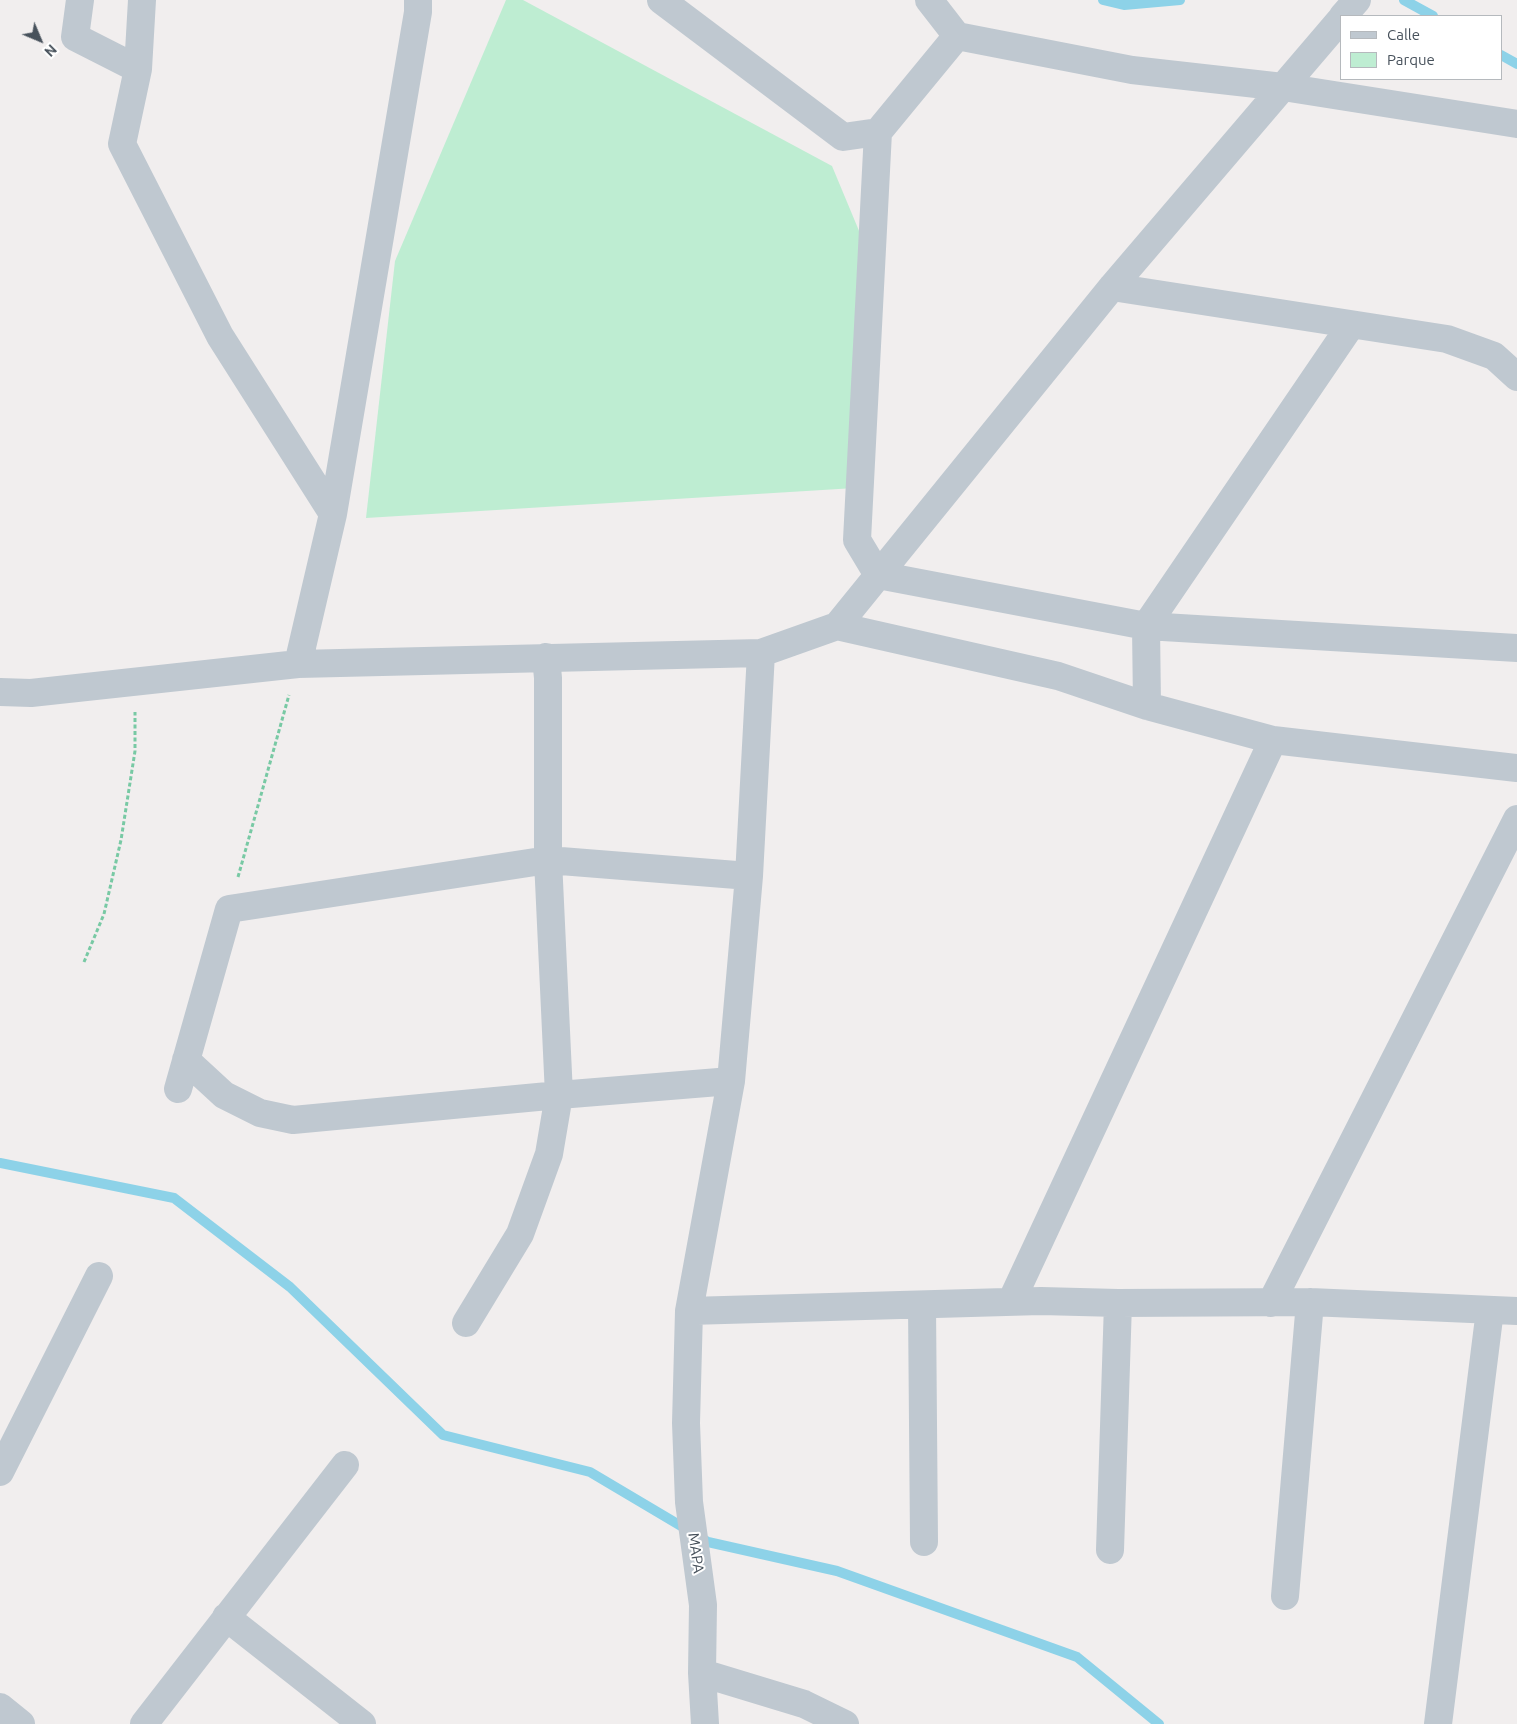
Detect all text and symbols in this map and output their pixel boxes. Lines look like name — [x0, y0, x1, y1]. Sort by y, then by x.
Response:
north arrow — [15, 15, 65, 65]
legend — [1340, 15, 1502, 80]
text: Calle — [1387, 26, 1420, 43]
text: N — [41, 41, 60, 60]
text: Parque — [1387, 51, 1435, 68]
street label: MAPA — [684, 1532, 708, 1574]

